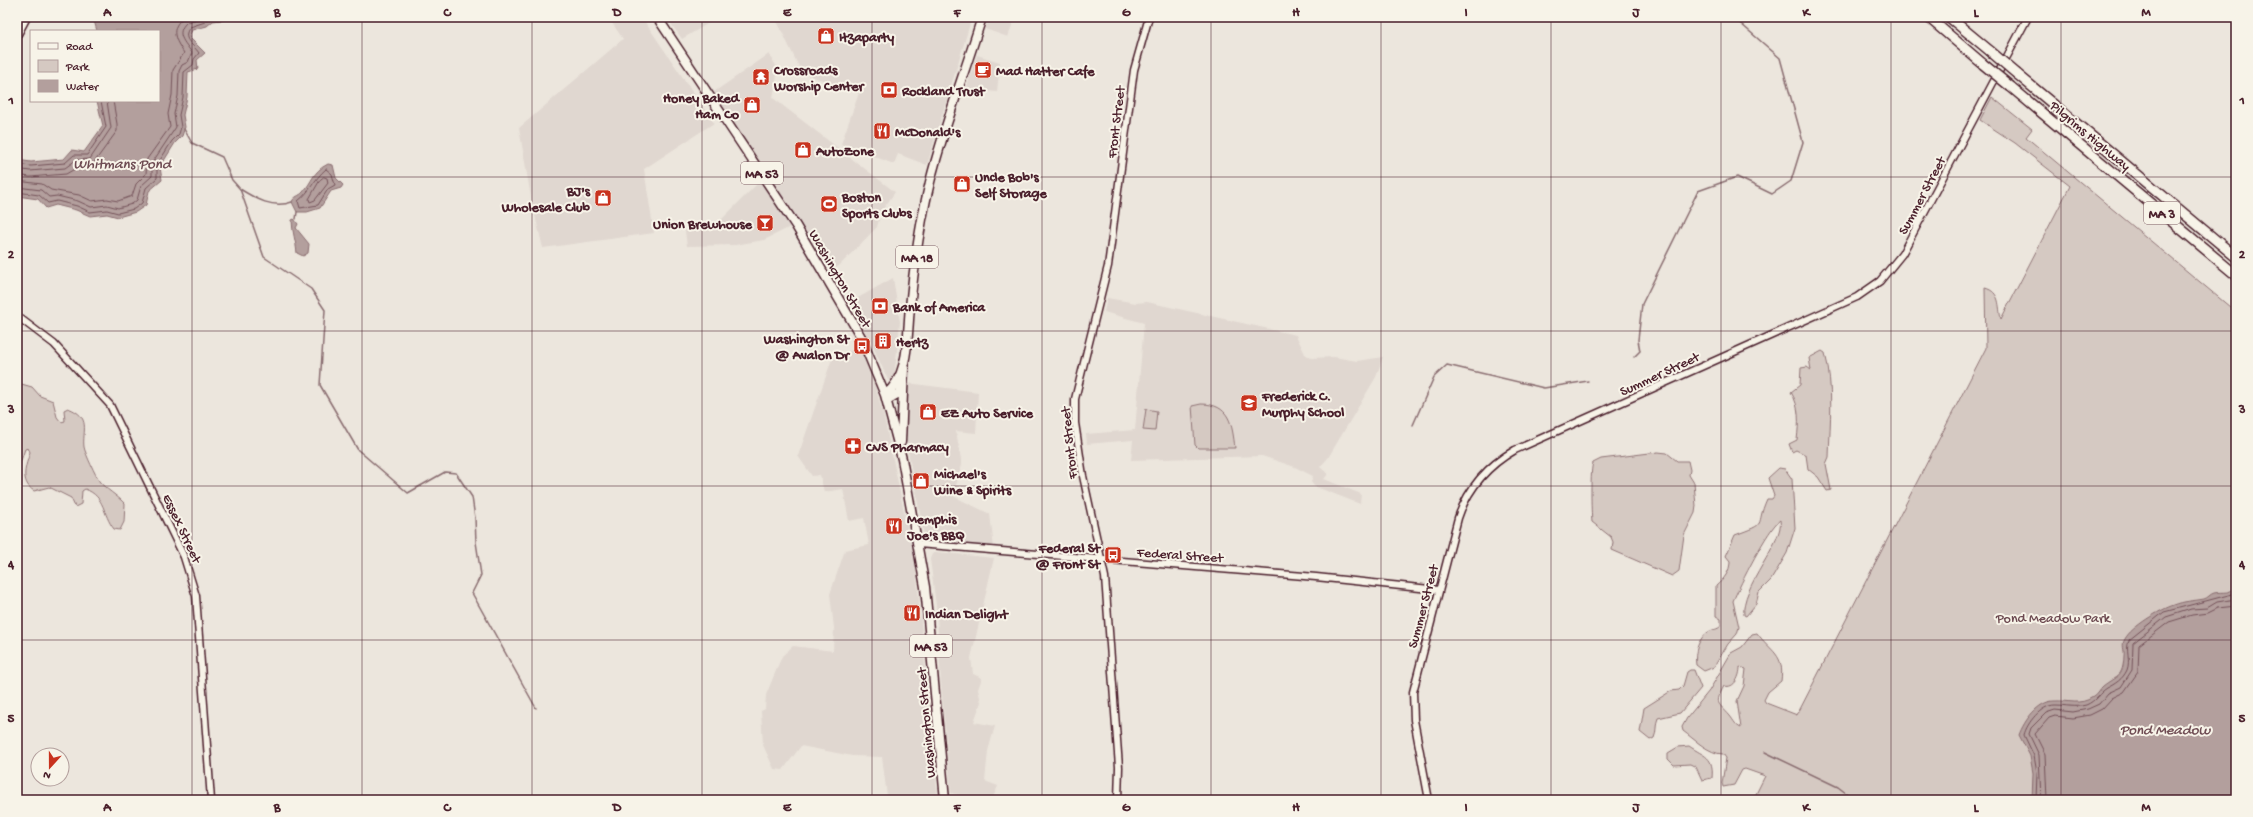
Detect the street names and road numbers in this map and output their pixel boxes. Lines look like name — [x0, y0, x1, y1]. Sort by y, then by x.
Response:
street label: Front Street — [1105, 84, 1130, 160]
street label: Pilgrims Highway — [2045, 98, 2133, 176]
street label: Summer Street — [1896, 153, 1951, 238]
road number: MA 53 — [741, 162, 783, 184]
road number: MA 3 — [2144, 202, 2180, 224]
street label: Washington Street — [804, 227, 874, 332]
road number: MA 18 — [896, 246, 938, 268]
street label: Summer Street — [1618, 349, 1704, 401]
street label: Front Street — [1058, 405, 1083, 481]
street label: Essex Street — [157, 492, 205, 567]
street label: Federal Street — [1135, 545, 1225, 568]
street label: Summer Street — [1405, 562, 1444, 650]
road number: MA 53 — [910, 635, 952, 657]
street label: Washington Street — [914, 666, 941, 778]

